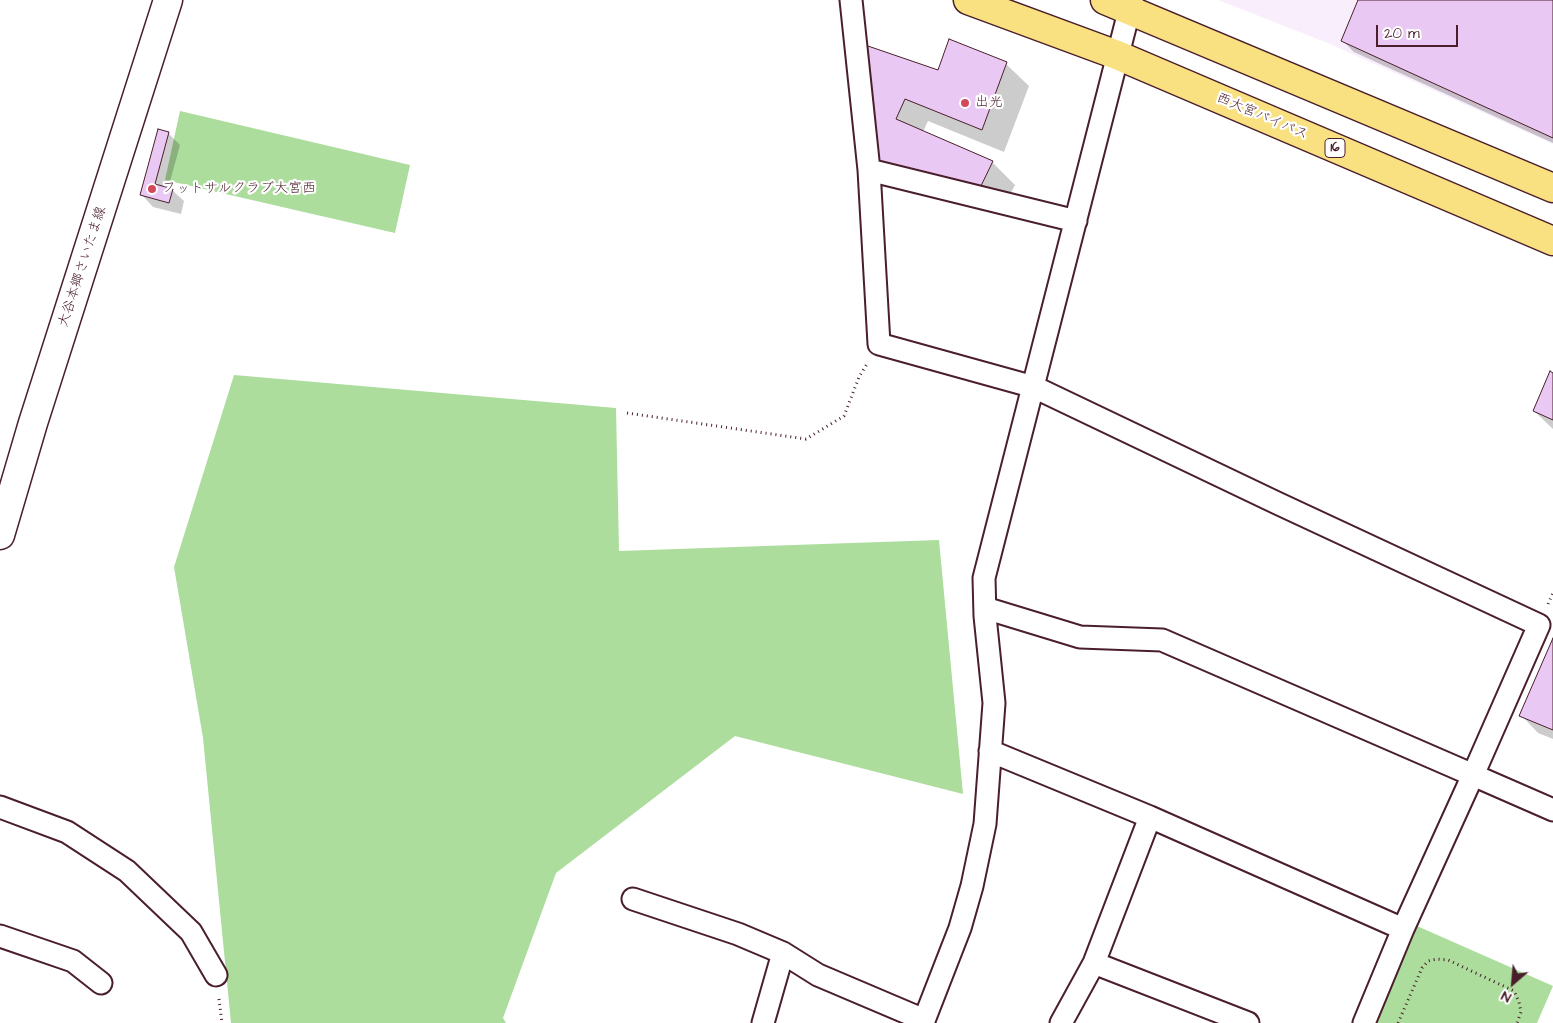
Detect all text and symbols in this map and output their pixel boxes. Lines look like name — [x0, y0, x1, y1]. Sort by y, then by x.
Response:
scale bar — [1378, 15, 1460, 47]
text: 20 m — [1384, 23, 1420, 44]
street label: 西大宮バイパス — [1214, 90, 1310, 144]
place label: 出光 — [975, 95, 1003, 111]
marker: 出光 — [959, 97, 971, 109]
road number: 16 — [1325, 138, 1345, 158]
place label: フットサルクラブ大宮西 — [162, 181, 316, 197]
marker: フットサルクラブ大宮西 — [146, 183, 158, 195]
street label: 大谷本郷さいたま線 — [56, 204, 110, 330]
north arrow — [1488, 958, 1538, 1008]
text: N — [1498, 985, 1515, 1007]

